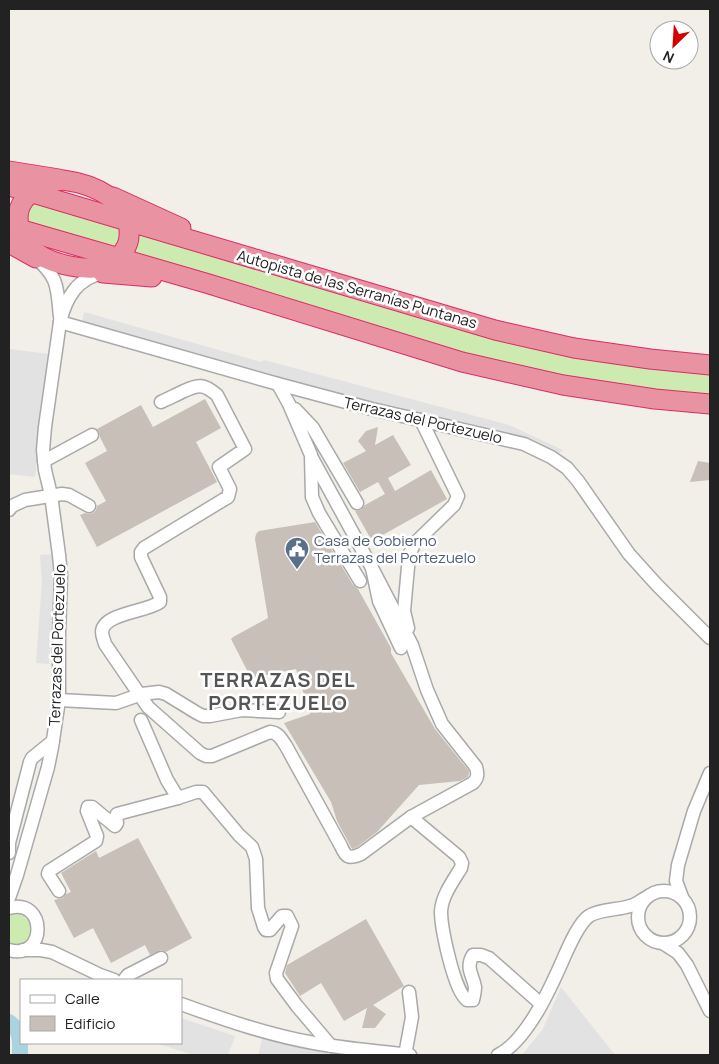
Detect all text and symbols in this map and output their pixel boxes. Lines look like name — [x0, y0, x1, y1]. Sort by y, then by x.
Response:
north arrow — [649, 20, 699, 70]
text: N — [660, 46, 677, 68]
street label: Autopista de las Serranías Puntanas — [235, 245, 480, 333]
street label: Terrazas del Portezuelo — [342, 392, 504, 448]
place label: Casa de Gobierno Terrazas del Portezuelo — [314, 530, 476, 568]
public building icon: Casa de Gobierno Terrazas del Portezuelo — [284, 536, 310, 570]
street label: Terrazas del Portezuelo — [44, 564, 70, 726]
district label: TERRAZAS DEL PORTEZUELO — [200, 666, 356, 716]
legend — [20, 979, 182, 1044]
text: Calle — [65, 988, 100, 1009]
text: Edificio — [65, 1013, 116, 1034]

